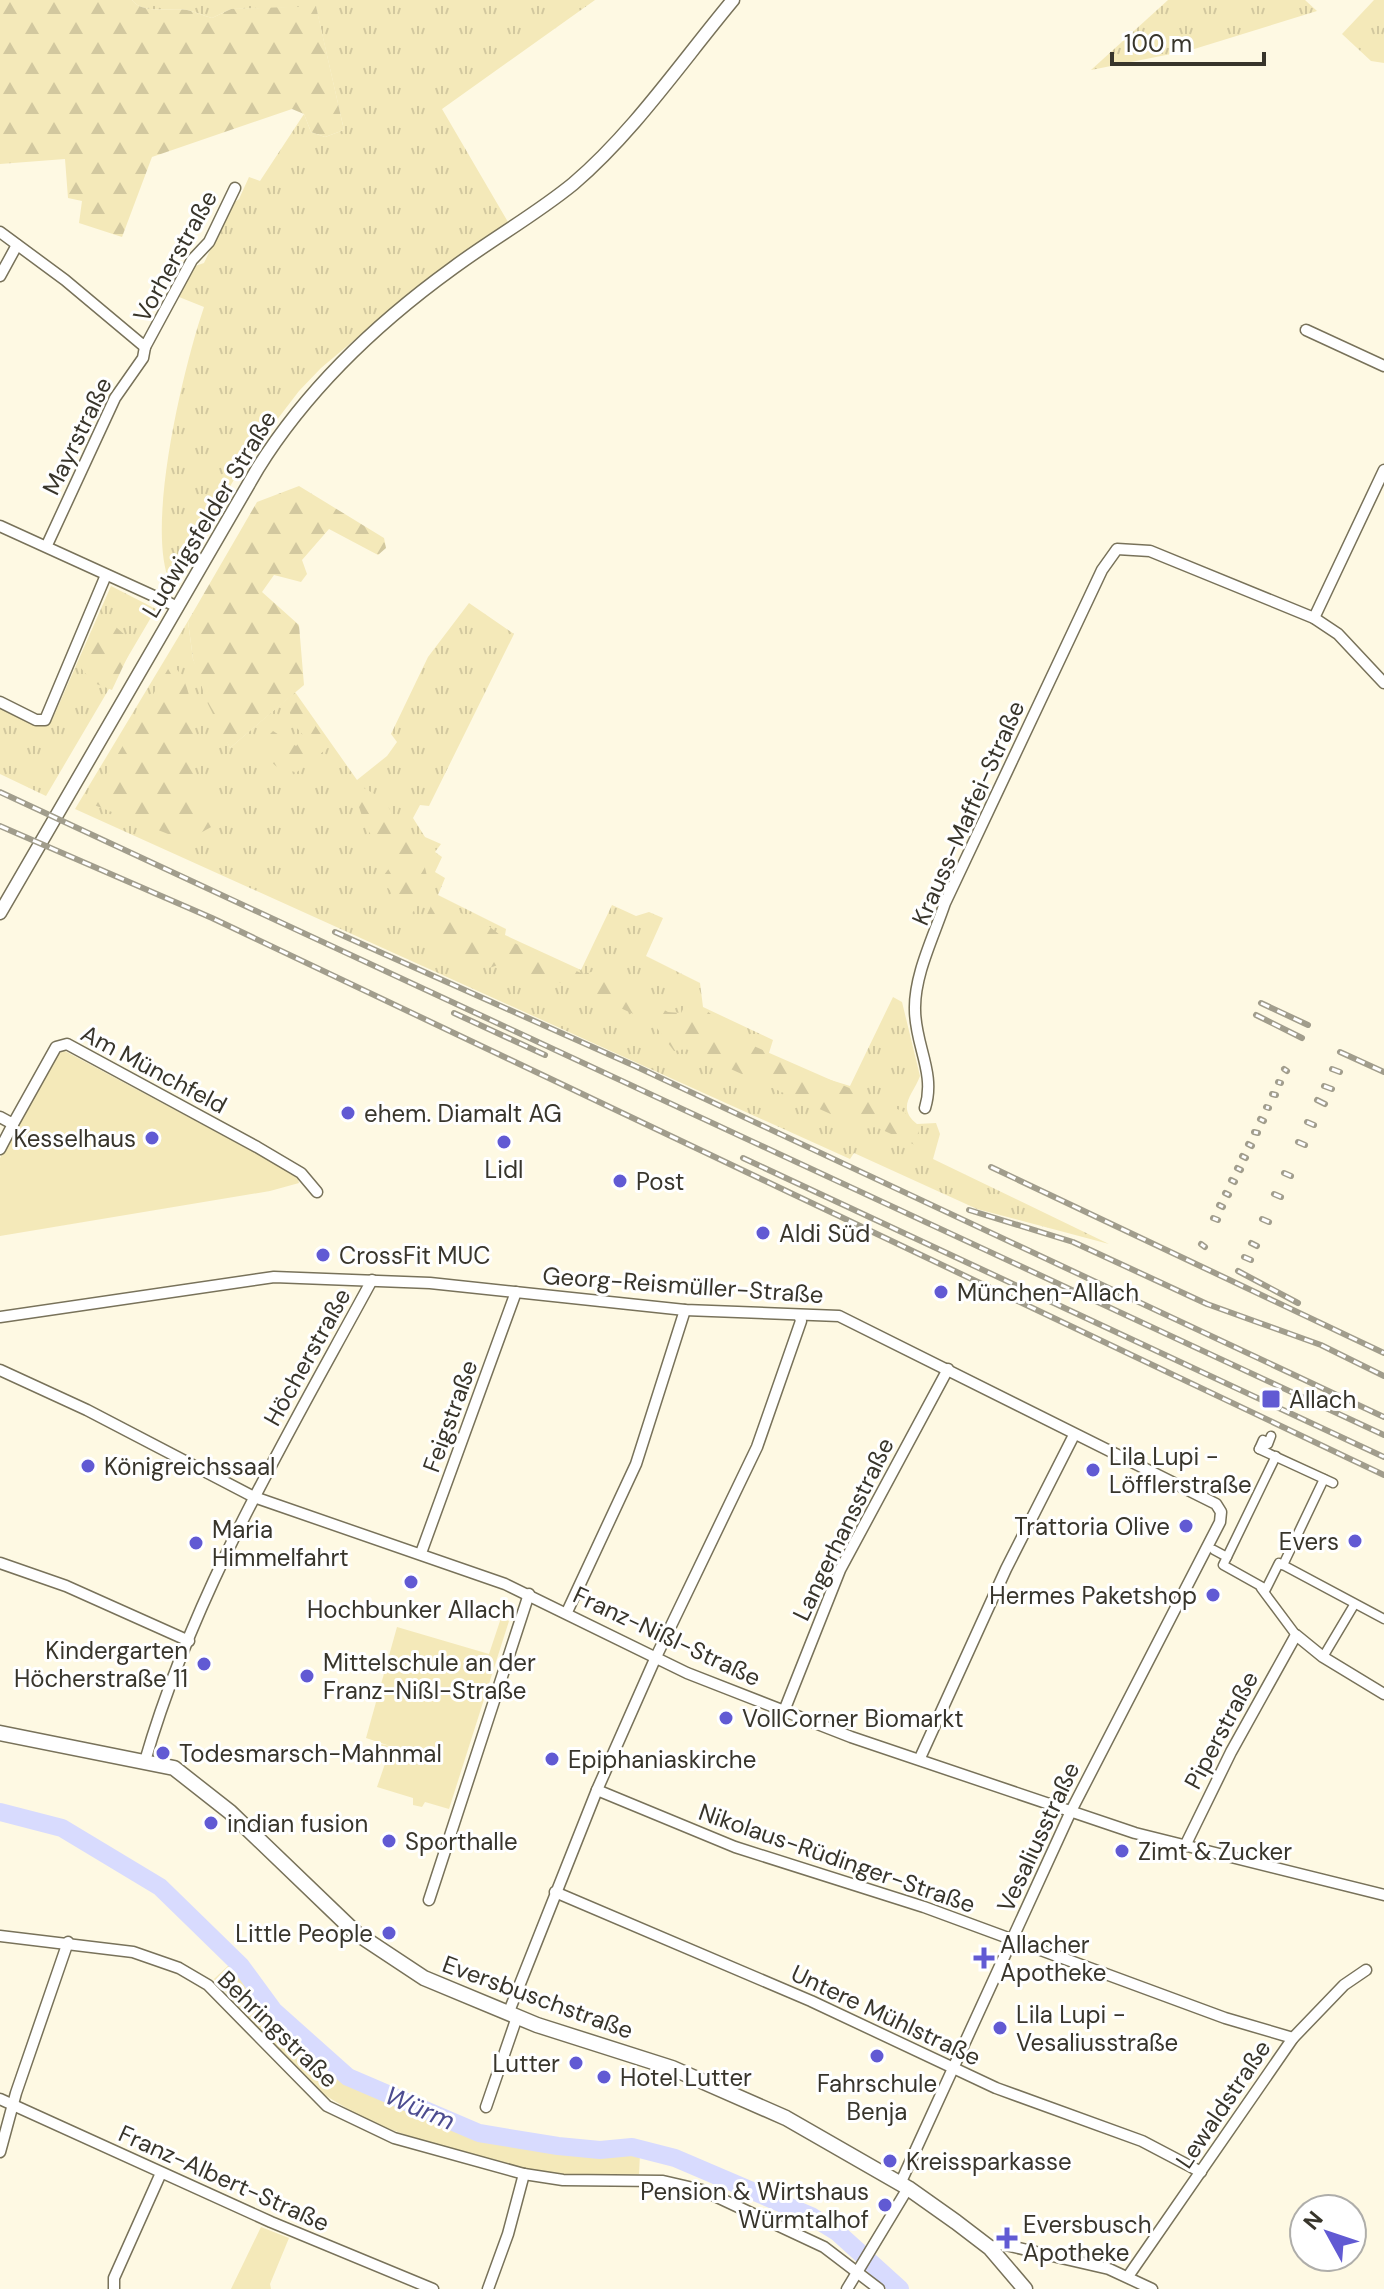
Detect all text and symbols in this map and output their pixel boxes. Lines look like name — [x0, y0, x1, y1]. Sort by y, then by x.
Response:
scale bar — [1112, 16, 1264, 66]
text: 100 m — [1124, 28, 1192, 59]
street label: Vorherstraße — [126, 185, 224, 327]
street label: Mayrstraße — [35, 372, 119, 500]
street label: Ludwigsfelder Straße — [135, 405, 283, 623]
street label: Krauss-Maffei-Straße — [904, 696, 1032, 930]
street label: Am Münchfeld — [76, 1018, 232, 1120]
place label: ehem. Diamalt AG — [364, 1098, 562, 1129]
marker: ehem. Diamalt AG — [339, 1104, 357, 1122]
place label: Kesselhaus — [13, 1123, 136, 1154]
marker: Kesselhaus — [143, 1129, 161, 1147]
marker: Lidl — [495, 1133, 513, 1151]
place label: Lidl — [485, 1154, 523, 1185]
place label: Post — [636, 1166, 684, 1197]
marker: Post — [611, 1172, 629, 1190]
place label: Aldi Süd — [779, 1218, 870, 1249]
marker: Aldi Süd — [754, 1224, 772, 1242]
place label: CrossFit MUC — [339, 1240, 490, 1271]
marker: CrossFit MUC — [314, 1246, 332, 1264]
street label: Georg-Reismüller-Straße — [541, 1260, 825, 1310]
place label: München-Allach — [957, 1277, 1139, 1308]
street label: Höcherstraße — [256, 1283, 358, 1431]
marker: München-Allach — [932, 1283, 950, 1301]
street label: Feigstraße — [415, 1356, 485, 1476]
place label: Allach — [1289, 1384, 1356, 1415]
marker: Allach — [1260, 1388, 1282, 1410]
street label: Langerhansstraße — [785, 1433, 901, 1625]
place label: Lila Lupi - Löfflerstraße — [1109, 1441, 1252, 1500]
place label: Königreichssaal — [104, 1451, 275, 1482]
marker: Königreichssaal — [79, 1457, 97, 1475]
marker: Lila Lupi - Löfflerstraße — [1084, 1461, 1102, 1479]
place label: Trattoria Olive — [1014, 1511, 1170, 1542]
place label: Maria Himmelfahrt — [212, 1514, 349, 1573]
marker: Trattoria Olive — [1177, 1517, 1195, 1535]
place label: Evers — [1279, 1526, 1339, 1557]
marker: Evers — [1346, 1532, 1364, 1550]
marker: Maria Himmelfahrt — [187, 1534, 205, 1552]
marker: Hochbunker Allach — [402, 1573, 420, 1591]
street label: Franz-Nißl-Straße — [568, 1579, 766, 1693]
place label: Hermes Paketshop — [989, 1580, 1197, 1611]
marker: Hermes Paketshop — [1204, 1586, 1222, 1604]
place label: Hochbunker Allach — [307, 1594, 515, 1625]
place label: Kindergarten Höcherstraße 11 — [14, 1635, 188, 1694]
place label: Mittelschule an der Franz-Nißl-Straße — [323, 1647, 536, 1706]
marker: Kindergarten Höcherstraße 11 — [195, 1655, 213, 1673]
street label: Piperstraße — [1177, 1666, 1265, 1794]
marker: Mittelschule an der Franz-Nißl-Straße — [298, 1667, 316, 1685]
place label: VollCorner Biomarkt — [742, 1703, 964, 1734]
marker: VollCorner Biomarkt — [717, 1709, 735, 1727]
place label: Todesmarsch-Mahnmal — [179, 1738, 442, 1769]
marker: Todesmarsch-Mahnmal — [154, 1744, 172, 1762]
place label: Epiphaniaskirche — [568, 1744, 756, 1775]
marker: Epiphaniaskirche — [543, 1750, 561, 1768]
street label: Vesaliusstraße — [990, 1757, 1086, 1917]
street label: Nikolaus-Rüdinger-Straße — [695, 1796, 979, 1920]
place label: indian fusion — [227, 1808, 368, 1839]
marker: indian fusion — [202, 1814, 220, 1832]
place label: Sporthalle — [405, 1826, 518, 1857]
marker: Sporthalle — [380, 1832, 398, 1850]
place label: Zimt & Zucker — [1138, 1836, 1292, 1867]
marker: Zimt & Zucker — [1113, 1842, 1131, 1860]
place label: Little People — [235, 1918, 373, 1949]
marker: Little People — [380, 1924, 398, 1942]
place label: Allacher Apotheke — [1000, 1929, 1106, 1988]
street label: Eversbuschstraße — [438, 1948, 638, 2046]
marker: Allacher Apotheke — [975, 1949, 993, 1967]
street label: Untere Mühlstraße — [786, 1957, 986, 2073]
street label: Behringstraße — [211, 1964, 345, 2094]
place label: Lila Lupi - Vesaliusstraße — [1016, 1999, 1178, 2058]
marker: Lila Lupi - Vesaliusstraße — [991, 2019, 1009, 2037]
street label: Lewaldstraße — [1169, 2034, 1277, 2174]
marker: Fahrschule Benja — [868, 2047, 886, 2065]
place label: Lutter — [493, 2048, 560, 2079]
marker: Lutter — [567, 2054, 585, 2072]
place label: Hotel Lutter — [620, 2062, 752, 2093]
marker: Hotel Lutter — [595, 2068, 613, 2086]
place label: Fahrschule Benja — [817, 2068, 937, 2127]
water label: Würm — [380, 2078, 460, 2138]
street label: Franz-Albert-Straße — [114, 2118, 334, 2238]
place label: Kreissparkasse — [906, 2146, 1072, 2177]
marker: Kreissparkasse — [881, 2152, 899, 2170]
place label: Pension & Wirtshaus Würmtalhof — [640, 2176, 869, 2235]
north arrow — [1288, 2193, 1368, 2273]
marker: Pension & Wirtshaus Würmtalhof — [876, 2196, 894, 2214]
text: N — [1297, 2205, 1329, 2236]
place label: Eversbusch Apotheke — [1023, 2209, 1152, 2268]
marker: Eversbusch Apotheke — [998, 2229, 1016, 2247]

